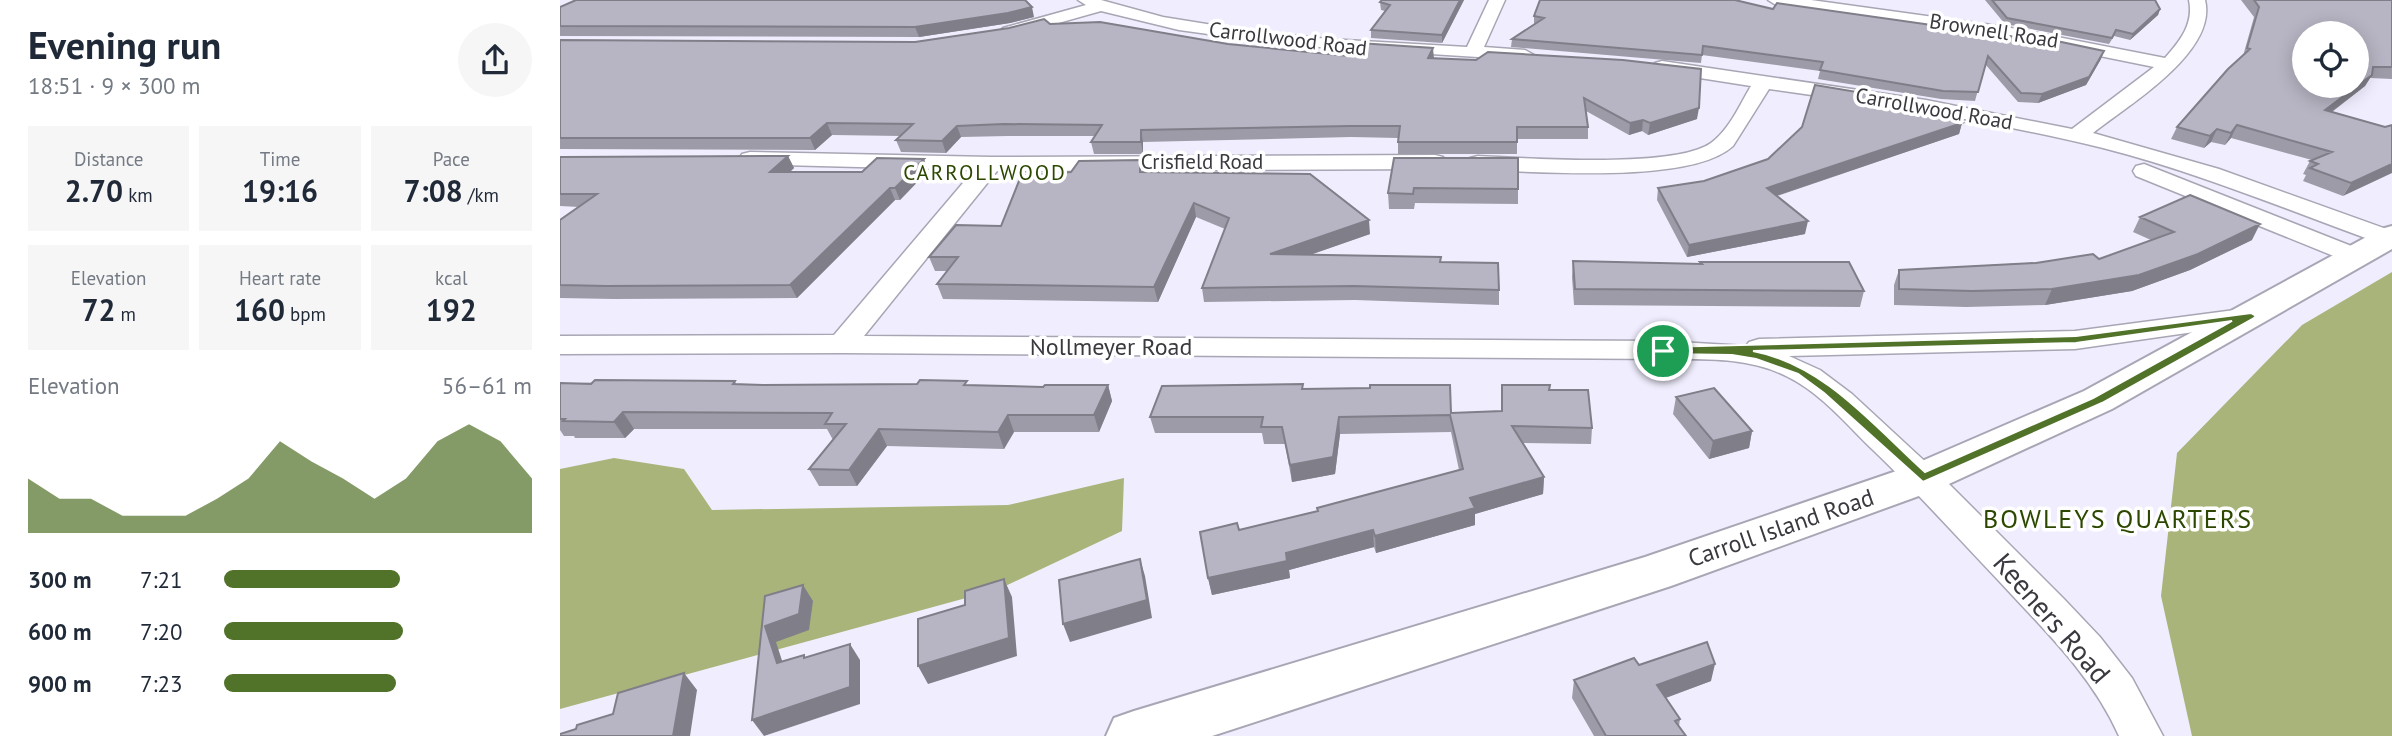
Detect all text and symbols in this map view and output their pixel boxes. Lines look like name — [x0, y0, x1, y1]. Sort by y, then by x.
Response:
street label: Brownell Road — [1928, 7, 2061, 54]
street label: Carrollwood Road — [1208, 15, 1369, 62]
text: Evening run — [28, 20, 221, 69]
map controls — [2292, 21, 2369, 98]
button: locate — [2292, 21, 2369, 98]
button: share — [458, 23, 532, 97]
text: 18:51 · 9 × 300 m — [28, 71, 200, 100]
street label: Carrollwood Road — [1853, 81, 2015, 136]
text: Distance — [74, 147, 143, 171]
text: Time — [260, 147, 300, 171]
text: Pace — [433, 147, 470, 171]
street label: Crisfield Road — [1141, 148, 1263, 175]
district label: CARROLLWOOD — [903, 159, 1067, 186]
text: 2.70 — [65, 171, 123, 210]
text: 19:16 — [242, 171, 318, 210]
text: 7:08 — [404, 171, 463, 210]
text: km — [123, 183, 153, 207]
text: /km — [463, 183, 499, 207]
text: Elevation — [71, 266, 147, 290]
text: Heart rate — [239, 266, 321, 290]
text: kcal — [435, 266, 468, 290]
text: 72 — [81, 290, 115, 329]
text: 160 — [234, 290, 285, 329]
text: 192 — [426, 290, 477, 329]
text: m — [115, 302, 136, 326]
text: bpm — [285, 302, 326, 326]
pin — [1633, 321, 1693, 381]
street label: Nollmeyer Road — [1030, 331, 1192, 362]
icon: arrive — [1644, 332, 1682, 370]
text: Elevation — [28, 371, 120, 400]
text: 56–61 m — [442, 371, 532, 400]
street label: Carroll Island Road — [1684, 481, 1878, 574]
district label: BOWLEYS QUARTERS — [1983, 502, 2253, 535]
street label: Keeners Road — [1985, 545, 2119, 691]
text: 300 m — [28, 565, 91, 594]
text: 7:21 — [140, 565, 183, 594]
text: 600 m — [28, 617, 91, 646]
text: 7:20 — [140, 617, 183, 646]
text: 900 m — [28, 669, 91, 698]
text: 7:23 — [140, 669, 183, 698]

